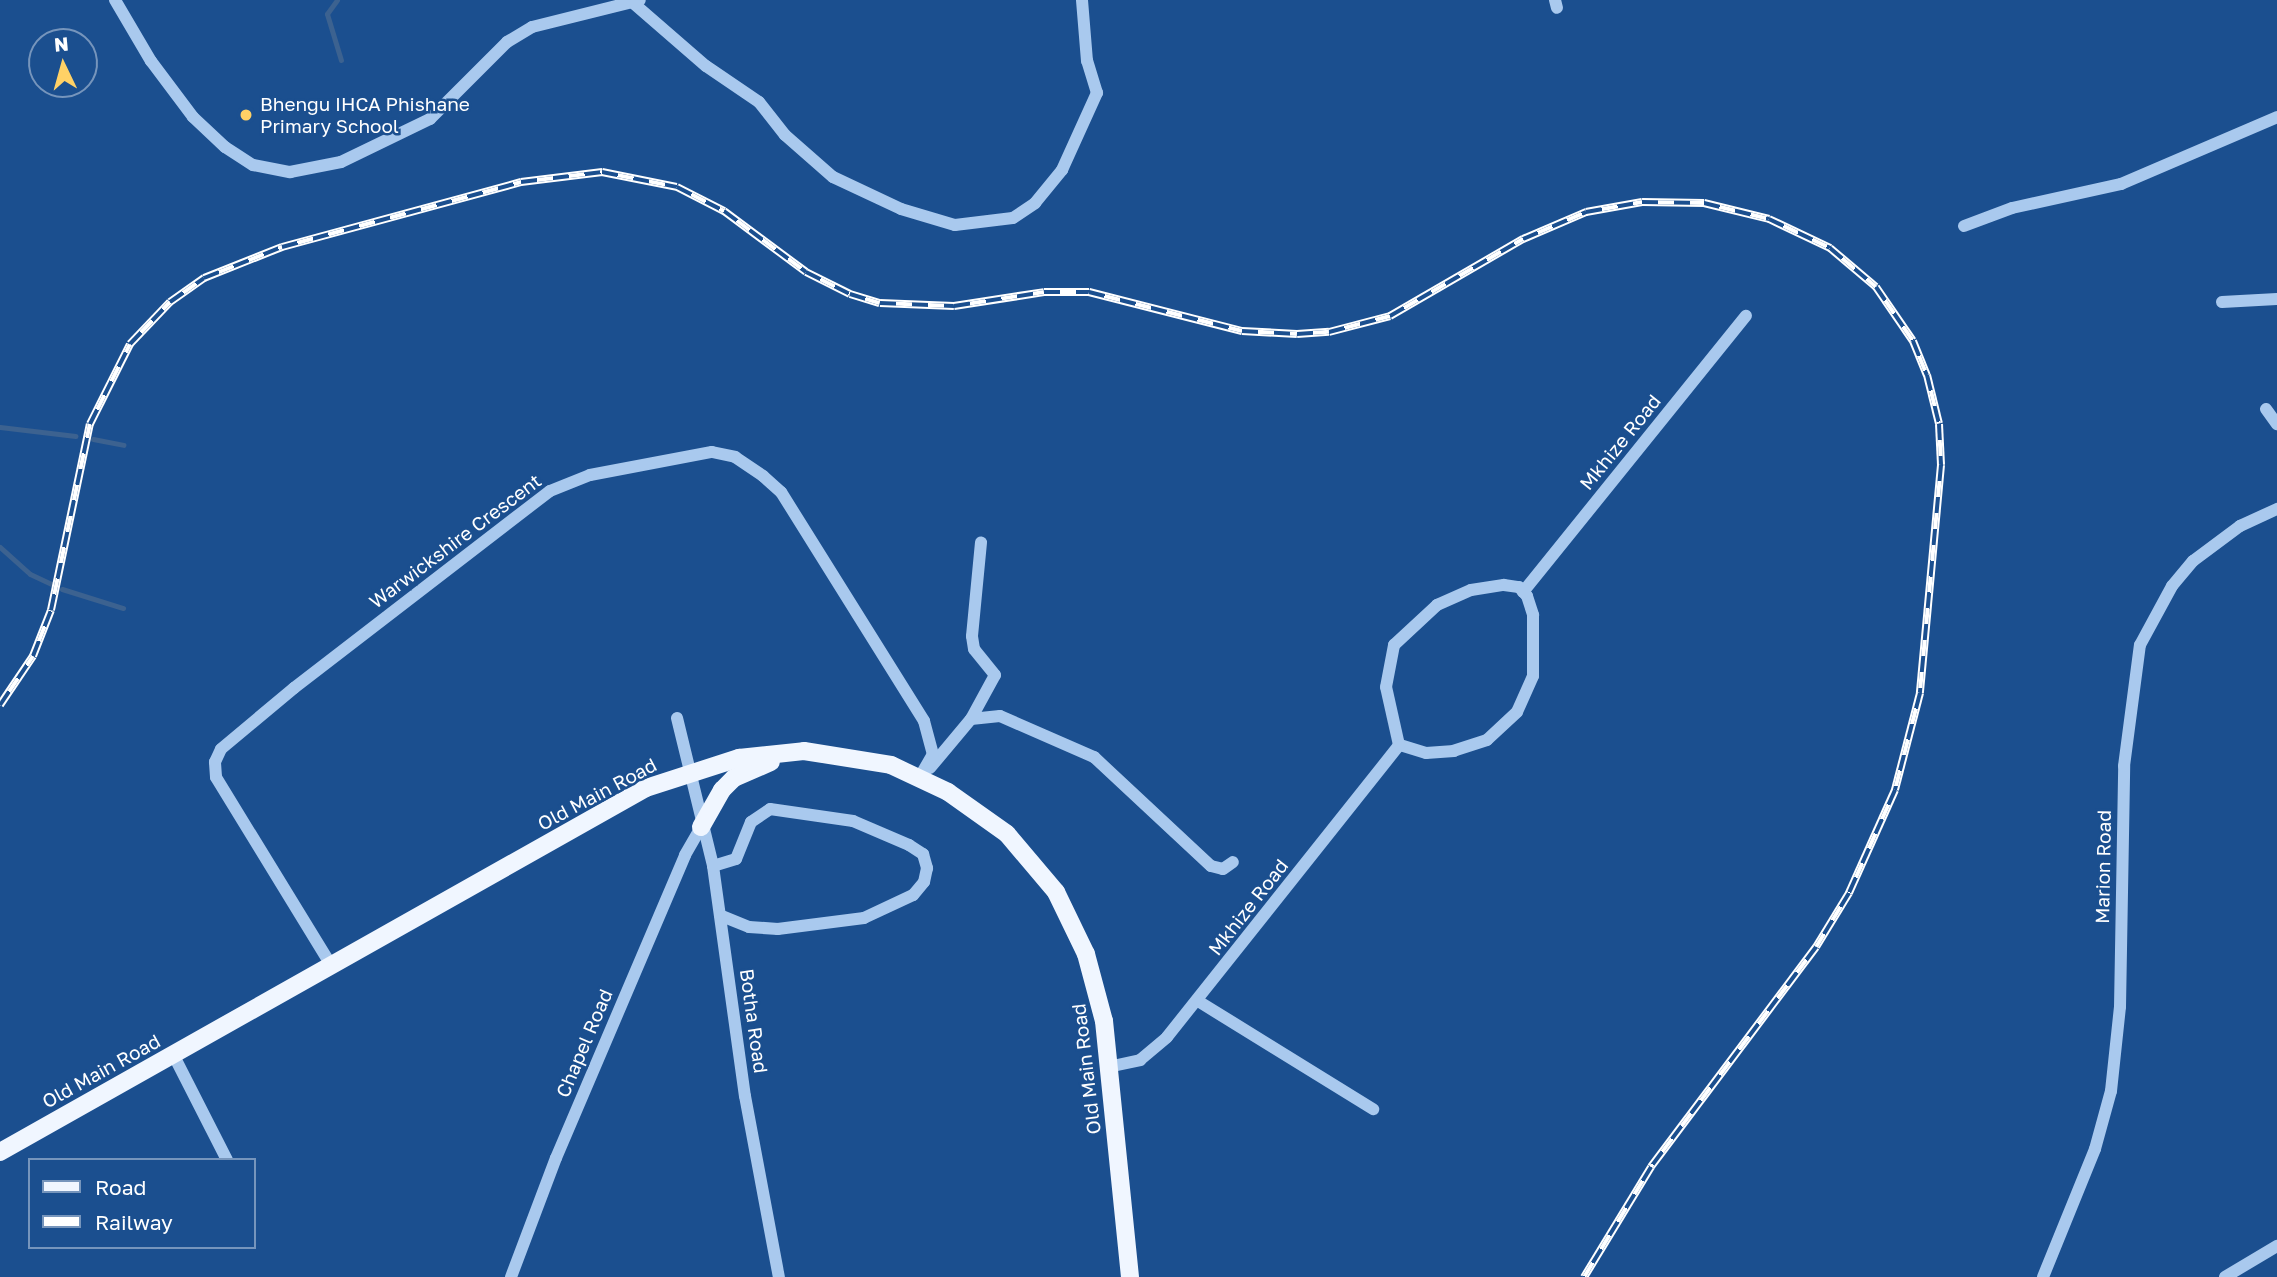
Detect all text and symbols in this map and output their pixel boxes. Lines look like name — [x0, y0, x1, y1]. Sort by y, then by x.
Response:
north arrow — [28, 28, 98, 98]
text: N — [53, 31, 69, 56]
place label: Bhengu IHCA Phishane Primary School — [260, 93, 470, 137]
marker: Bhengu IHCA Phishane Primary School — [238, 107, 254, 123]
street label: Mkhize Road — [1575, 390, 1665, 494]
street label: Warwickshire Crescent — [365, 469, 545, 613]
street label: Old Main Road — [534, 753, 660, 835]
street label: Marion Road — [2091, 810, 2115, 924]
street label: Mkhize Road — [1203, 854, 1293, 960]
street label: Botha Road — [735, 967, 773, 1075]
street label: Chapel Road — [551, 985, 617, 1101]
street label: Old Main Road — [1067, 1002, 1105, 1136]
street label: Old Main Road — [38, 1029, 164, 1113]
legend — [28, 1158, 256, 1249]
text: Road — [95, 1174, 146, 1200]
text: Railway — [95, 1209, 173, 1235]

